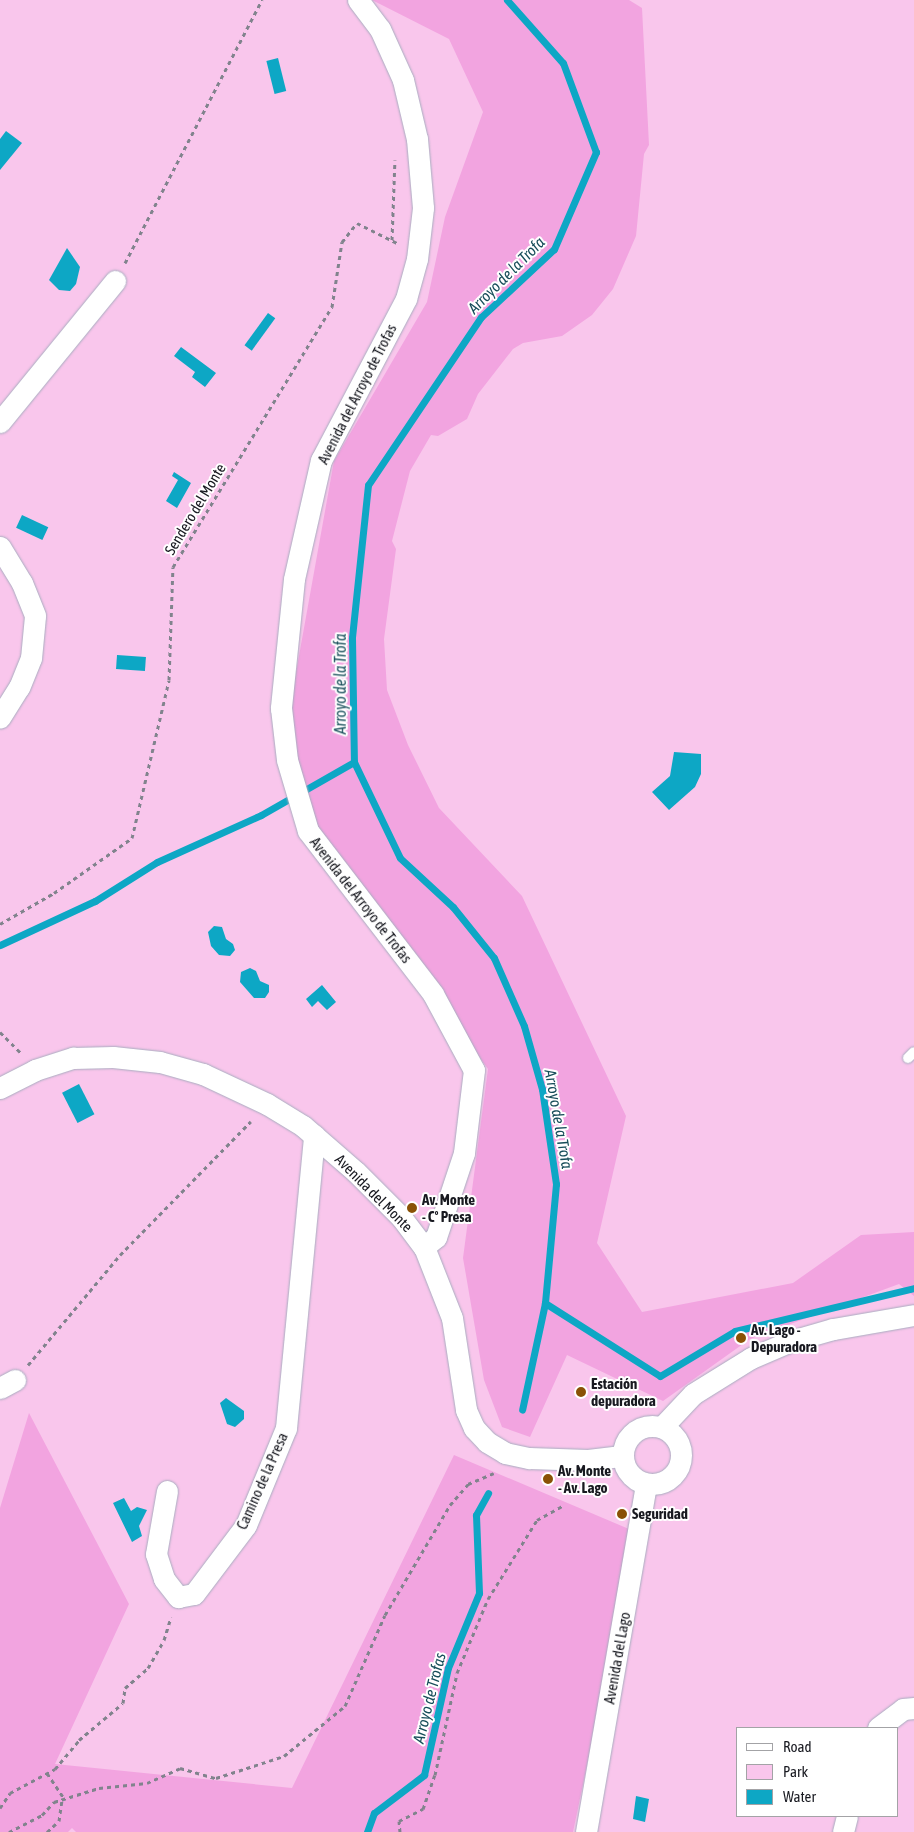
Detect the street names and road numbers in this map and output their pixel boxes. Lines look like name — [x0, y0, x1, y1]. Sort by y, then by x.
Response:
street label: Avenida del Arroyo de Trofas — [314, 321, 400, 467]
street label: Sendero del Monte — [161, 460, 229, 558]
street label: Avenida del Arroyo de Trofas — [306, 833, 416, 967]
street label: Avenida del Monte — [331, 1150, 417, 1236]
street label: Camino de la Presa — [233, 1430, 291, 1532]
street label: Avenida del Lago — [600, 1611, 634, 1705]

